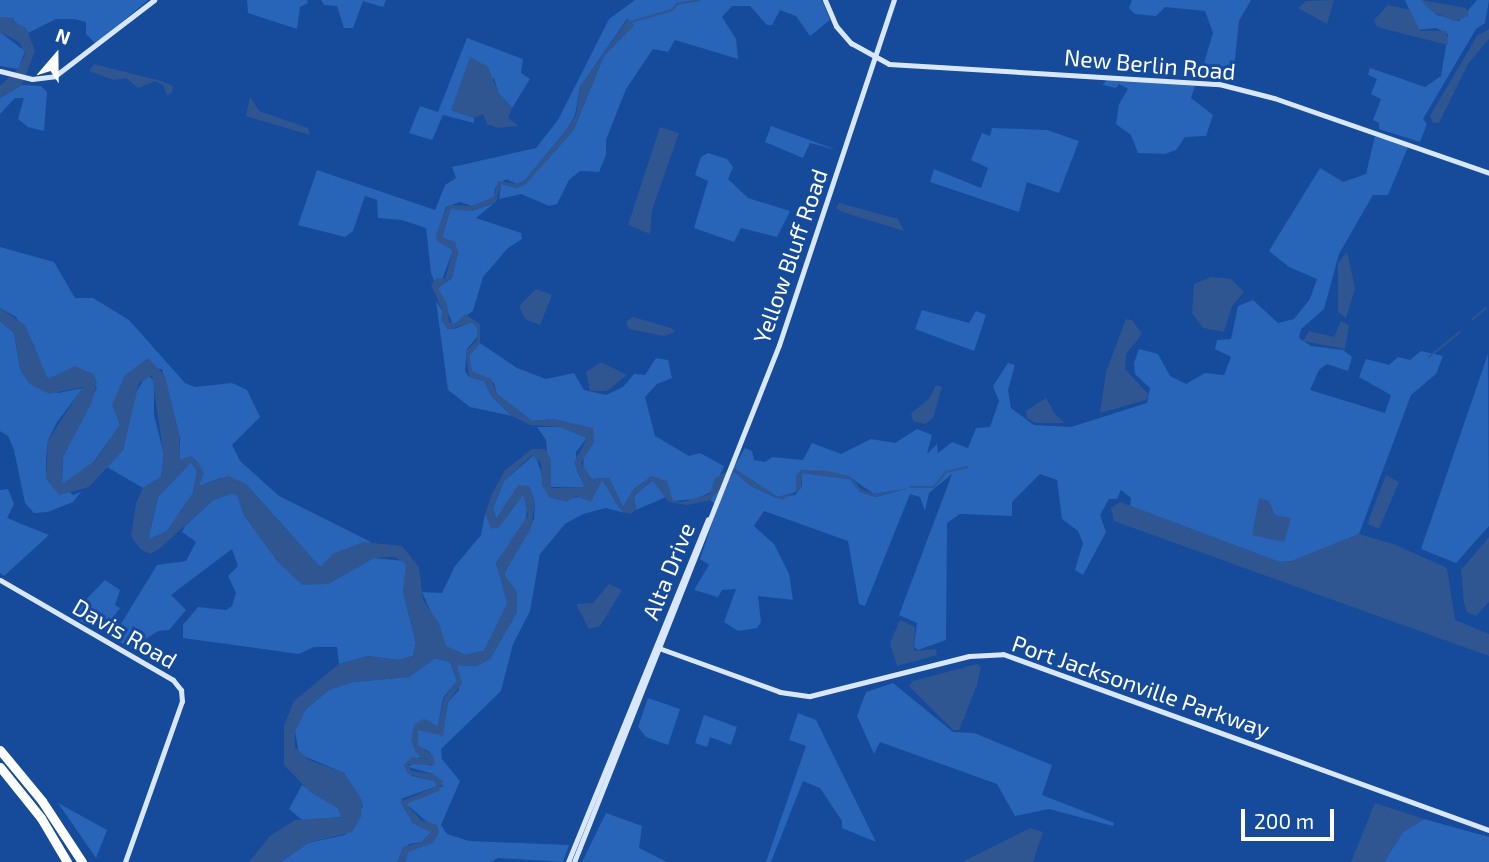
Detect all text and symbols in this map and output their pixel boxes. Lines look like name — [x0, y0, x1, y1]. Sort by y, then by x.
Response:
north arrow — [21, 21, 91, 91]
text: N — [53, 23, 74, 49]
street label: New Berlin Road — [1063, 43, 1237, 85]
street label: Yellow Bluff Road — [747, 165, 833, 347]
street label: Alta Drive — [636, 518, 700, 624]
street label: Davis Road — [68, 592, 182, 674]
street label: Port Jacksonville Parkway — [1008, 629, 1274, 743]
scale bar — [1244, 796, 1337, 840]
text: 200 m — [1254, 808, 1314, 833]

